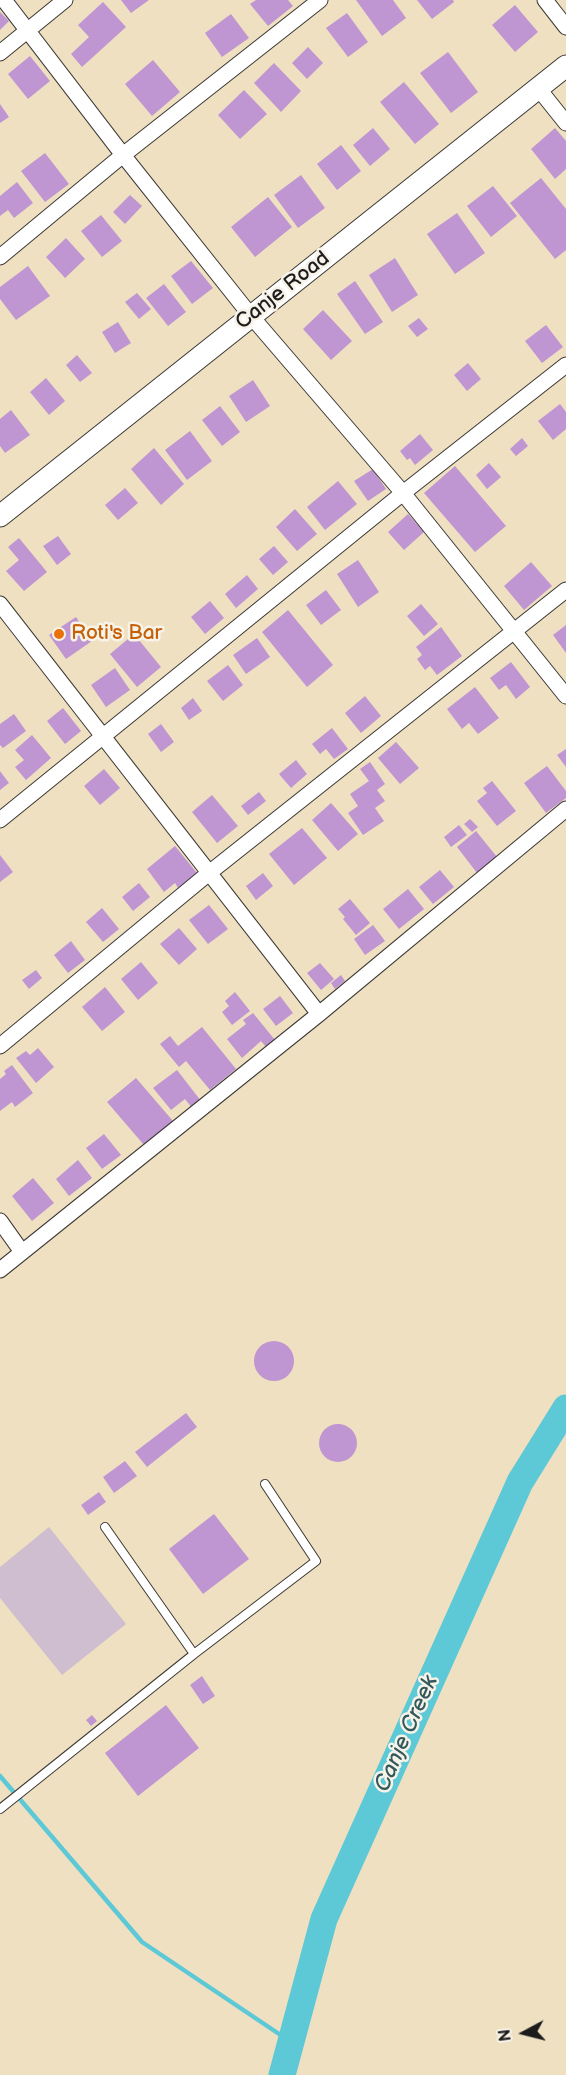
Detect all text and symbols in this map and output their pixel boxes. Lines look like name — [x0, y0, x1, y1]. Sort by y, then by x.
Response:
street label: Canje Road — [231, 246, 335, 336]
place label: Roti's Bar — [71, 621, 162, 647]
marker: Roti's Bar — [52, 627, 66, 641]
water label: Canje Creek — [370, 1672, 444, 1796]
north arrow — [494, 2003, 554, 2063]
text: N — [495, 2028, 516, 2042]

